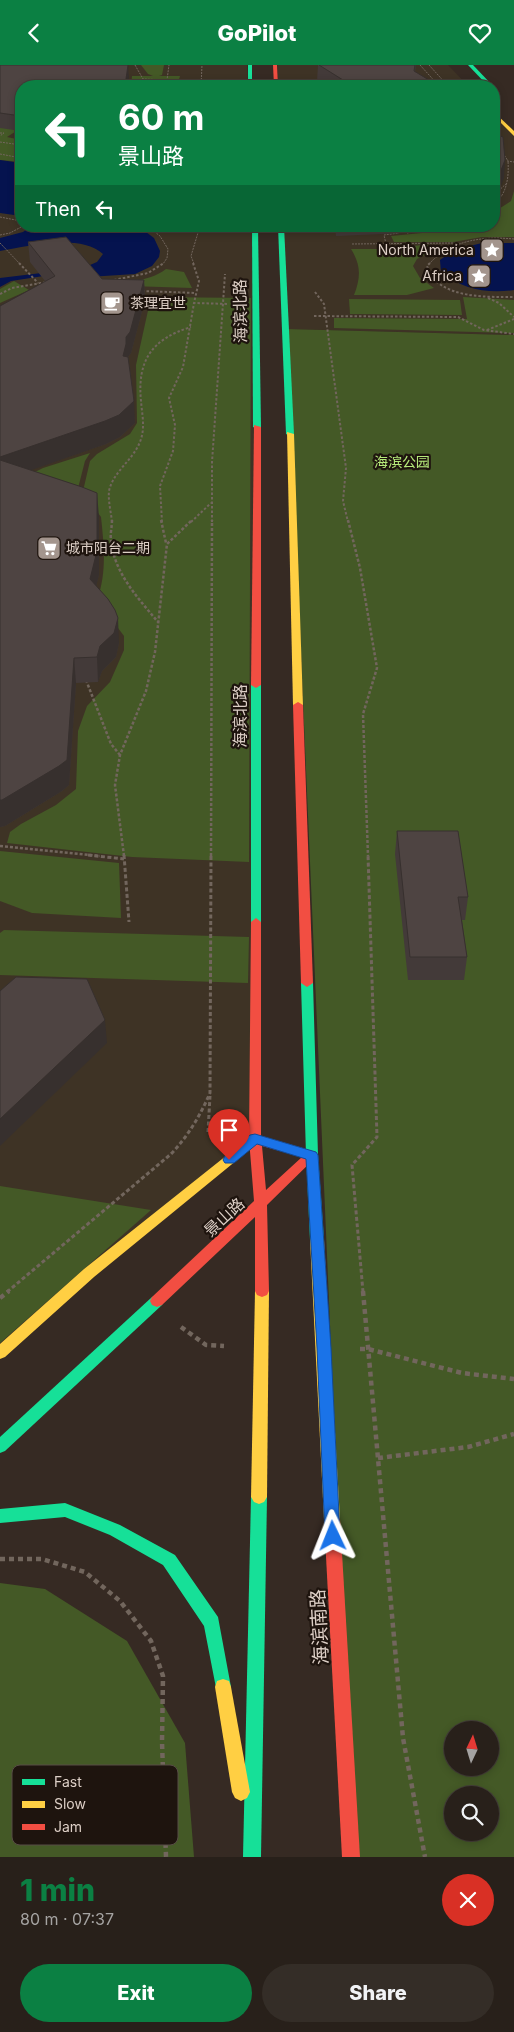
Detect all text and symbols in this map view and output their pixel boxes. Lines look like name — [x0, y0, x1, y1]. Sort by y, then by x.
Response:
icon: back — [20, 19, 48, 47]
icon: heart — [466, 19, 494, 47]
text: GoPilot — [218, 20, 297, 46]
text: 60 m — [118, 96, 205, 138]
icon: left — [35, 100, 100, 165]
text: 景山路 — [118, 143, 184, 169]
icon: left — [91, 195, 119, 223]
text: Then — [35, 198, 81, 221]
place icon: North America — [479, 237, 505, 263]
place label: North America — [378, 241, 474, 258]
place icon: Africa — [466, 263, 492, 289]
place label: Africa — [422, 267, 462, 284]
street label: 海滨北路 — [229, 279, 251, 343]
cafe icon: 茶理宜世 — [99, 290, 125, 316]
place label: 茶理宜世 — [130, 294, 186, 311]
park label: 海滨公园 — [374, 453, 430, 470]
supermarket icon: 城市阳台二期 — [36, 535, 62, 561]
place label: 城市阳台二期 — [66, 539, 150, 556]
street label: 海滨北路 — [230, 684, 250, 748]
pin — [208, 1109, 250, 1160]
icon: arrive — [215, 1116, 243, 1144]
street label: 景山路 — [200, 1193, 248, 1241]
position arrow — [306, 1509, 358, 1561]
street label: 海滨南路 — [306, 1588, 333, 1666]
north arrow — [444, 1721, 499, 1776]
map controls — [444, 1721, 499, 1841]
legend — [12, 1765, 178, 1845]
text: Fast — [54, 1773, 82, 1790]
button: search — [444, 1786, 499, 1841]
text: Slow — [54, 1795, 86, 1812]
text: Jam — [54, 1818, 82, 1835]
text: 1 min — [20, 1872, 95, 1908]
button: close — [442, 1874, 494, 1926]
text: 80 m · 07:37 — [20, 1909, 114, 1929]
button: Exit — [20, 1964, 252, 2022]
button: Share — [262, 1964, 494, 2022]

